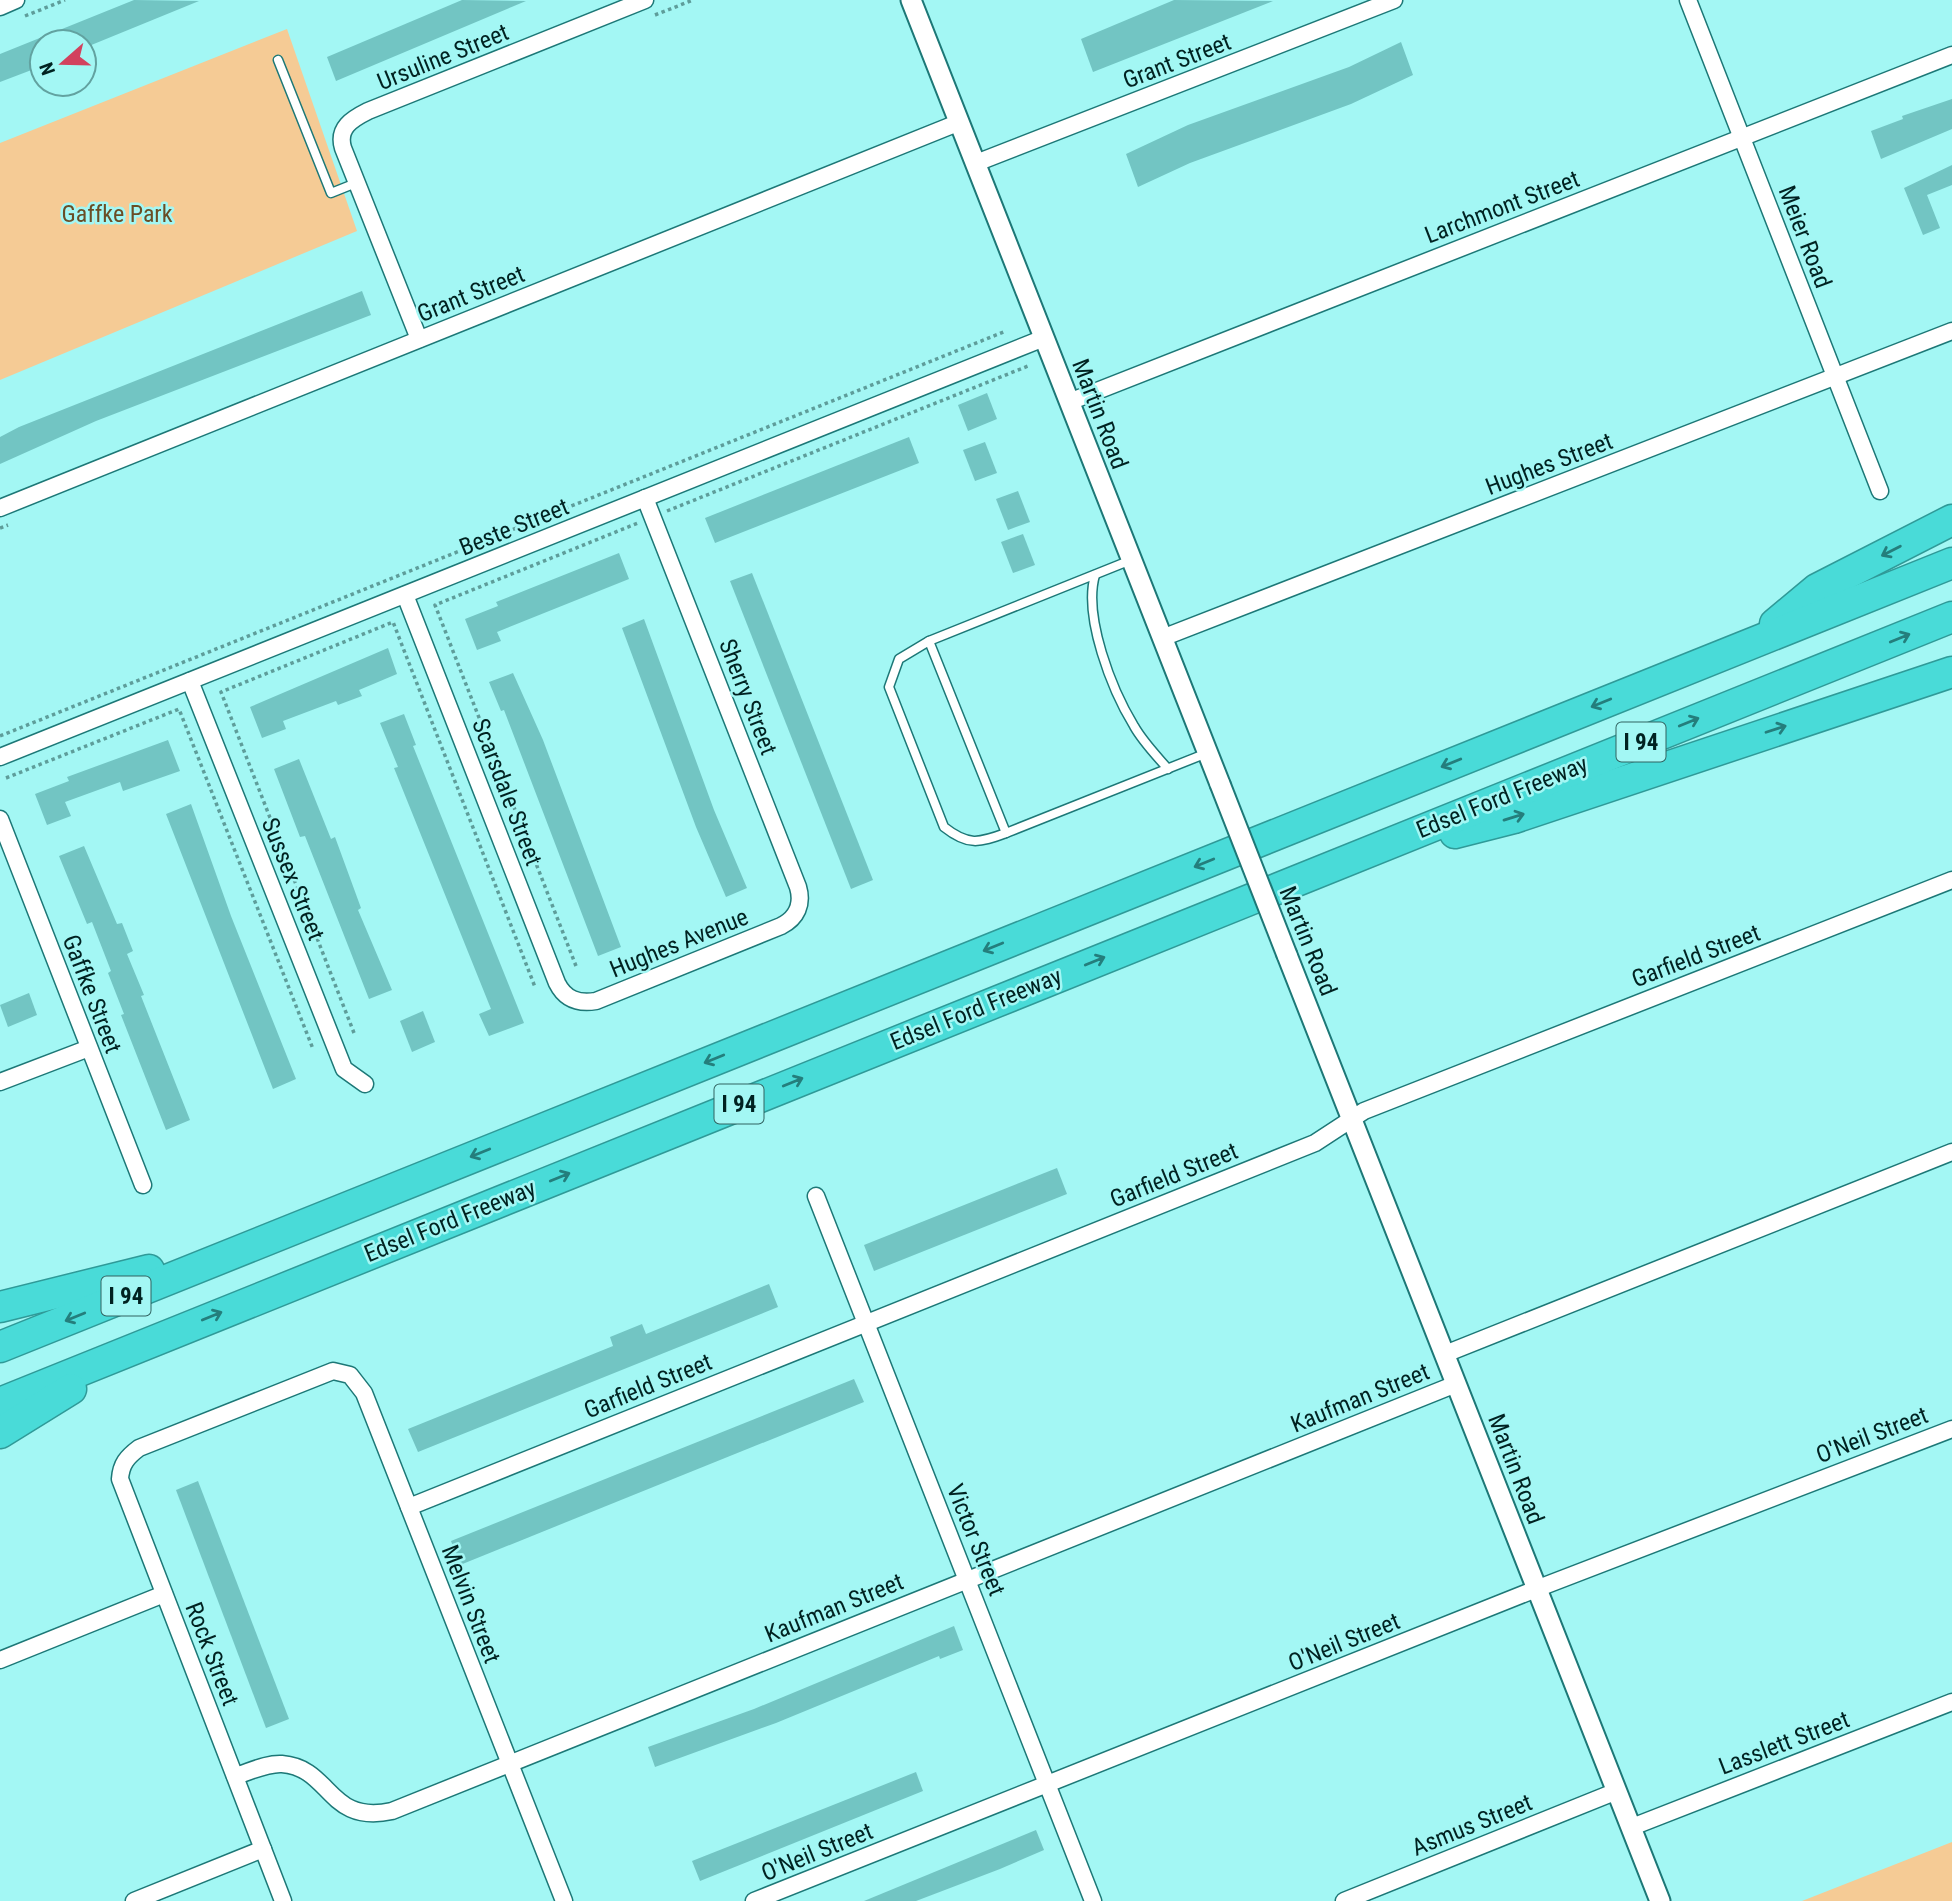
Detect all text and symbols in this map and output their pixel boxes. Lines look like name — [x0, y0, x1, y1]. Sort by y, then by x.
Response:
street label: Ursuline Street — [373, 18, 513, 96]
north arrow — [28, 28, 98, 98]
street label: Grant Street — [1119, 28, 1235, 94]
text: N — [35, 59, 60, 78]
street label: Larchmont Street — [1421, 165, 1583, 249]
street label: Meier Road — [1773, 182, 1837, 292]
park label: Gaffke Park — [62, 200, 173, 228]
street label: Grant Street — [413, 260, 529, 328]
street label: Martin Road — [1066, 355, 1134, 473]
street label: Hughes Street — [1481, 427, 1617, 501]
street label: Beste Street — [455, 492, 573, 562]
one-way arrow — [1881, 545, 1902, 559]
one-way arrow — [1888, 630, 1910, 643]
street label: Sherry Street — [713, 635, 783, 759]
one-way arrow — [1590, 697, 1612, 710]
street label: Scarsdale Street — [466, 715, 548, 869]
one-way arrow — [1677, 715, 1699, 728]
road number: I 94 — [1616, 722, 1666, 762]
one-way arrow — [1765, 722, 1787, 735]
street label: Edsel Ford Freeway — [1412, 750, 1592, 844]
one-way arrow — [1441, 758, 1462, 771]
one-way arrow — [1503, 810, 1525, 823]
street label: Sussex Street — [256, 814, 330, 944]
one-way arrow — [1194, 857, 1216, 870]
street label: Martin Road — [1273, 882, 1343, 1000]
street label: Hughes Avenue — [606, 903, 752, 983]
street label: Garfield Street — [1628, 919, 1764, 993]
street label: Gaffke Street — [57, 931, 127, 1057]
one-way arrow — [983, 942, 1004, 955]
one-way arrow — [1084, 953, 1106, 966]
street label: Edsel Ford Freeway — [886, 962, 1066, 1056]
one-way arrow — [703, 1054, 725, 1067]
one-way arrow — [782, 1075, 804, 1088]
road number: I 94 — [714, 1084, 764, 1124]
street label: Garfield Street — [1106, 1137, 1242, 1213]
one-way arrow — [469, 1147, 491, 1160]
one-way arrow — [548, 1169, 570, 1182]
street label: Edsel Ford Freeway — [360, 1174, 540, 1268]
road number: I 94 — [102, 1276, 150, 1316]
one-way arrow — [201, 1309, 223, 1322]
one-way arrow — [64, 1311, 86, 1324]
street label: Garfield Street — [580, 1348, 716, 1424]
street label: Kaufman Street — [1287, 1358, 1433, 1438]
street label: O'Neil Street — [1812, 1401, 1932, 1469]
street label: Martin Road — [1482, 1410, 1550, 1528]
street label: Victor Street — [941, 1480, 1011, 1600]
street label: Melvin Street — [436, 1541, 506, 1667]
street label: Kaufman Street — [761, 1568, 907, 1648]
street label: Rock Street — [179, 1598, 245, 1710]
street label: O'Neil Street — [1284, 1607, 1404, 1677]
street label: Lasslett Street — [1715, 1705, 1853, 1781]
street label: Asmus Street — [1408, 1788, 1536, 1862]
street label: O'Neil Street — [757, 1817, 877, 1887]

